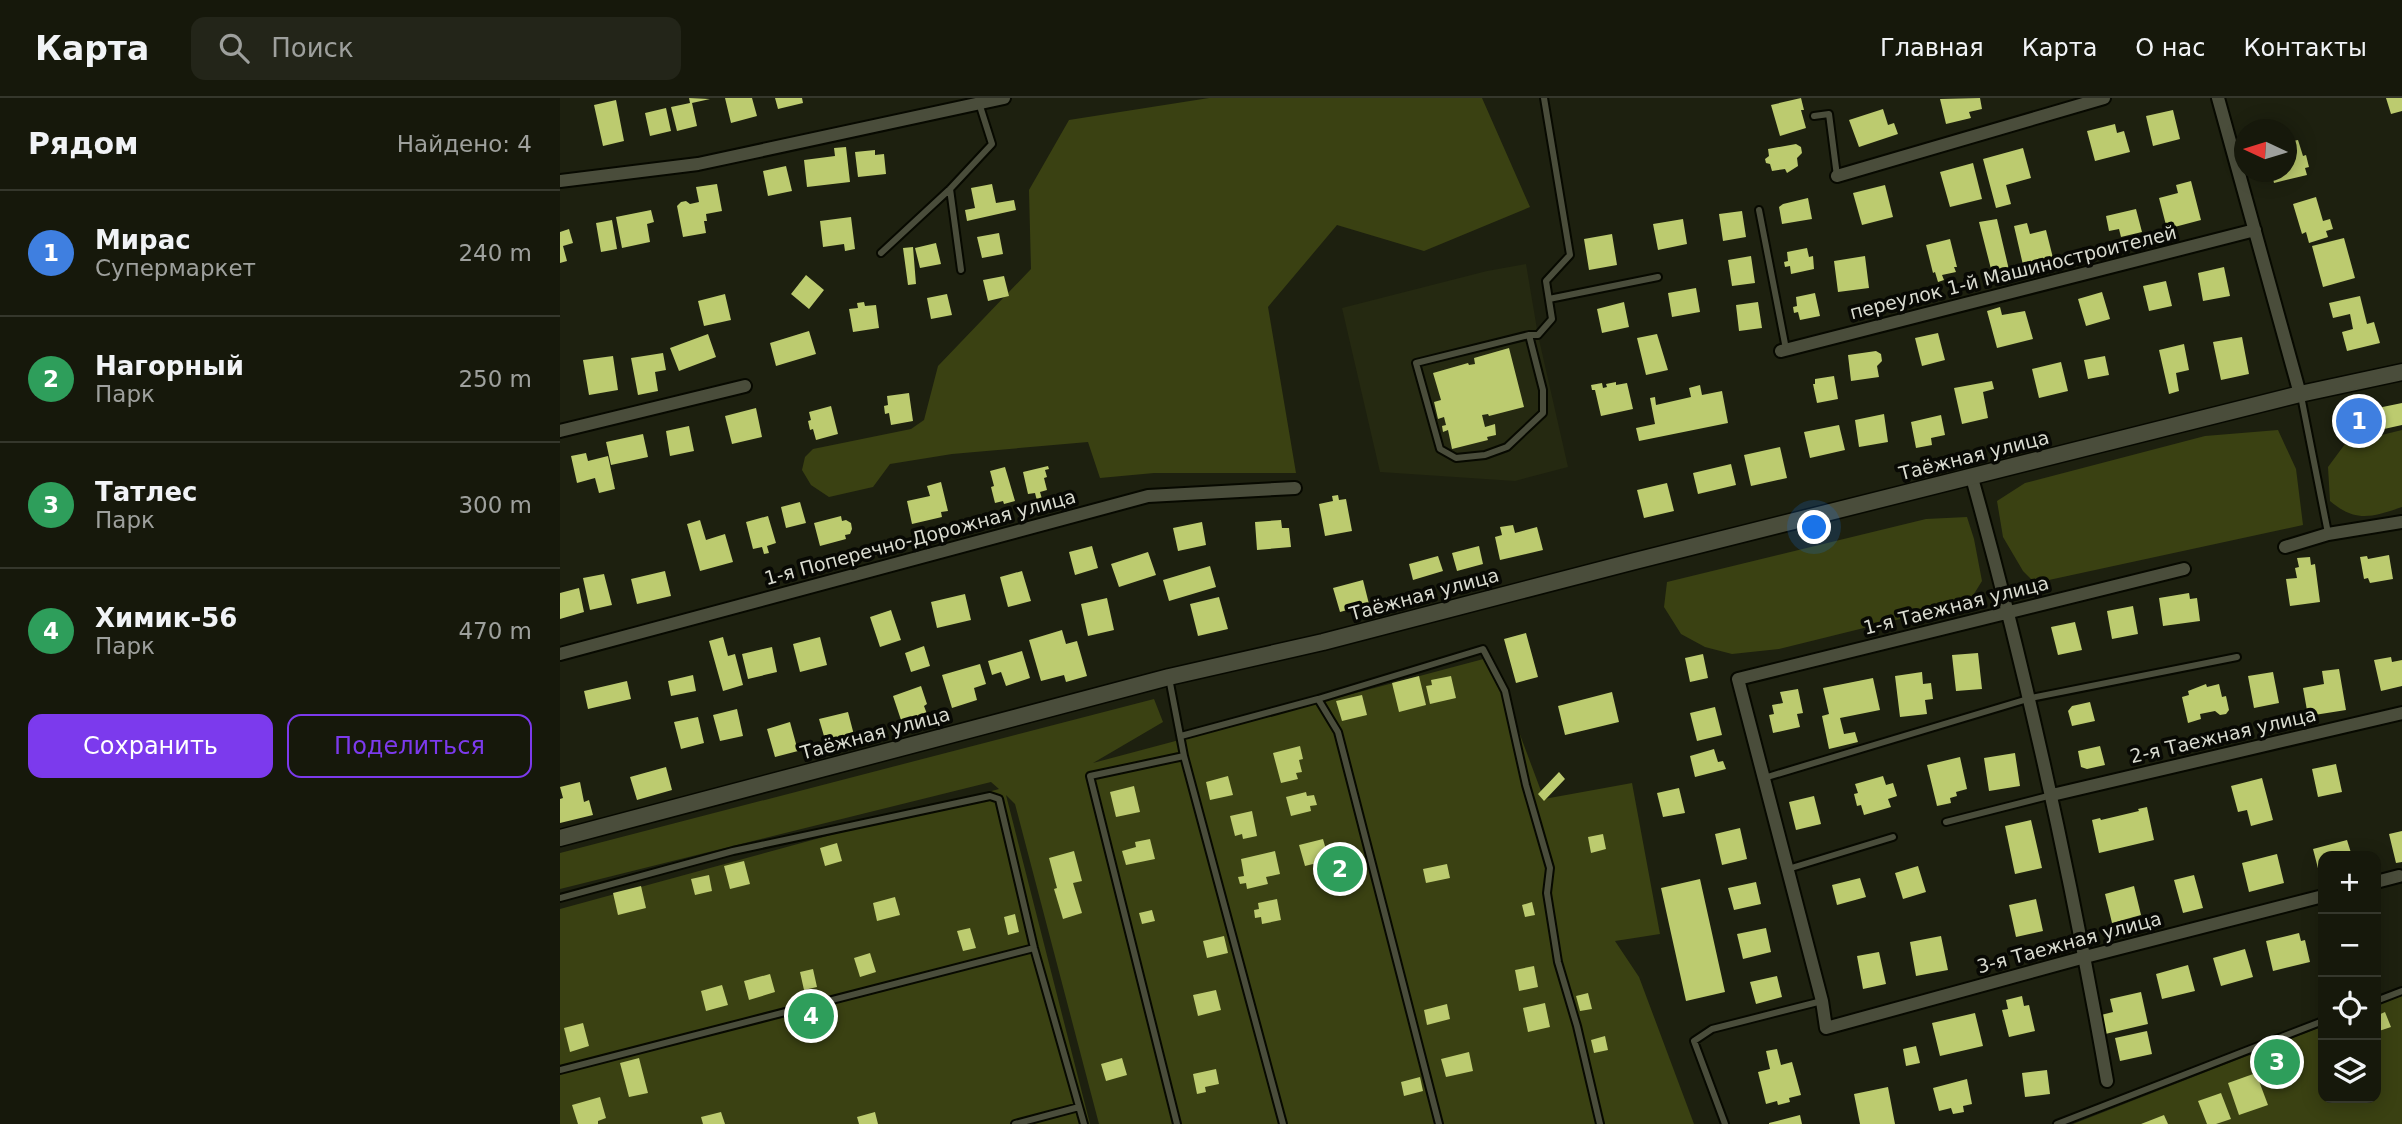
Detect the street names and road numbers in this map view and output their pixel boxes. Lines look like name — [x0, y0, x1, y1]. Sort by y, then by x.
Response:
street label: переулок 1-й Машиностроителей — [1847, 221, 2179, 323]
street label: Таёжная улица — [1896, 426, 2051, 485]
street label: 1-я Поперечно-Дорожная улица — [762, 485, 1078, 589]
street label: Таёжная улица — [1346, 563, 1501, 625]
street label: 1-я Таежная улица — [1861, 571, 2051, 639]
street label: Таёжная улица — [797, 702, 952, 764]
street label: 2-я Таежная улица — [2128, 703, 2318, 767]
street label: 3-я Таежная улица — [1974, 907, 2164, 977]

